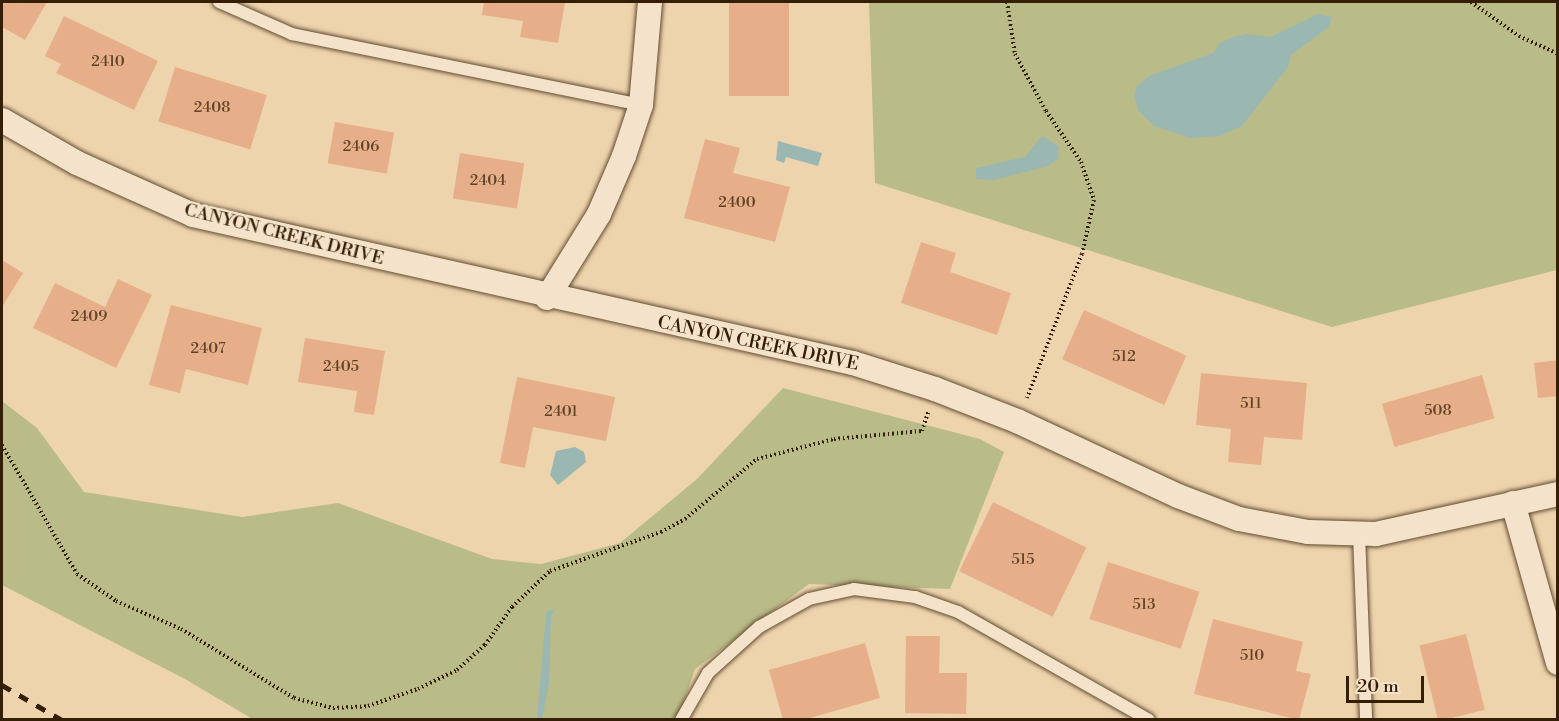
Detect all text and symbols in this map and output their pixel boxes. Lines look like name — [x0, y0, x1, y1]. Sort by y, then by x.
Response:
house number: 2410 — [91, 53, 125, 71]
house number: 2408 — [194, 99, 230, 117]
house number: 2406 — [343, 138, 379, 156]
house number: 2404 — [470, 172, 506, 190]
house number: 2400 — [718, 194, 756, 212]
street label: CANYON CREEK DRIVE — [182, 200, 386, 270]
house number: 2409 — [71, 308, 107, 326]
street label: CANYON CREEK DRIVE — [655, 312, 861, 376]
house number: 2407 — [191, 340, 225, 358]
house number: 512 — [1112, 348, 1136, 366]
house number: 2405 — [323, 358, 359, 376]
house number: 511 — [1240, 395, 1262, 413]
house number: 508 — [1424, 402, 1452, 420]
house number: 2401 — [544, 403, 578, 421]
house number: 515 — [1012, 551, 1034, 569]
house number: 513 — [1132, 596, 1156, 614]
house number: 510 — [1240, 647, 1264, 665]
scale bar — [1349, 664, 1427, 702]
text: 20 m — [1357, 675, 1399, 698]

